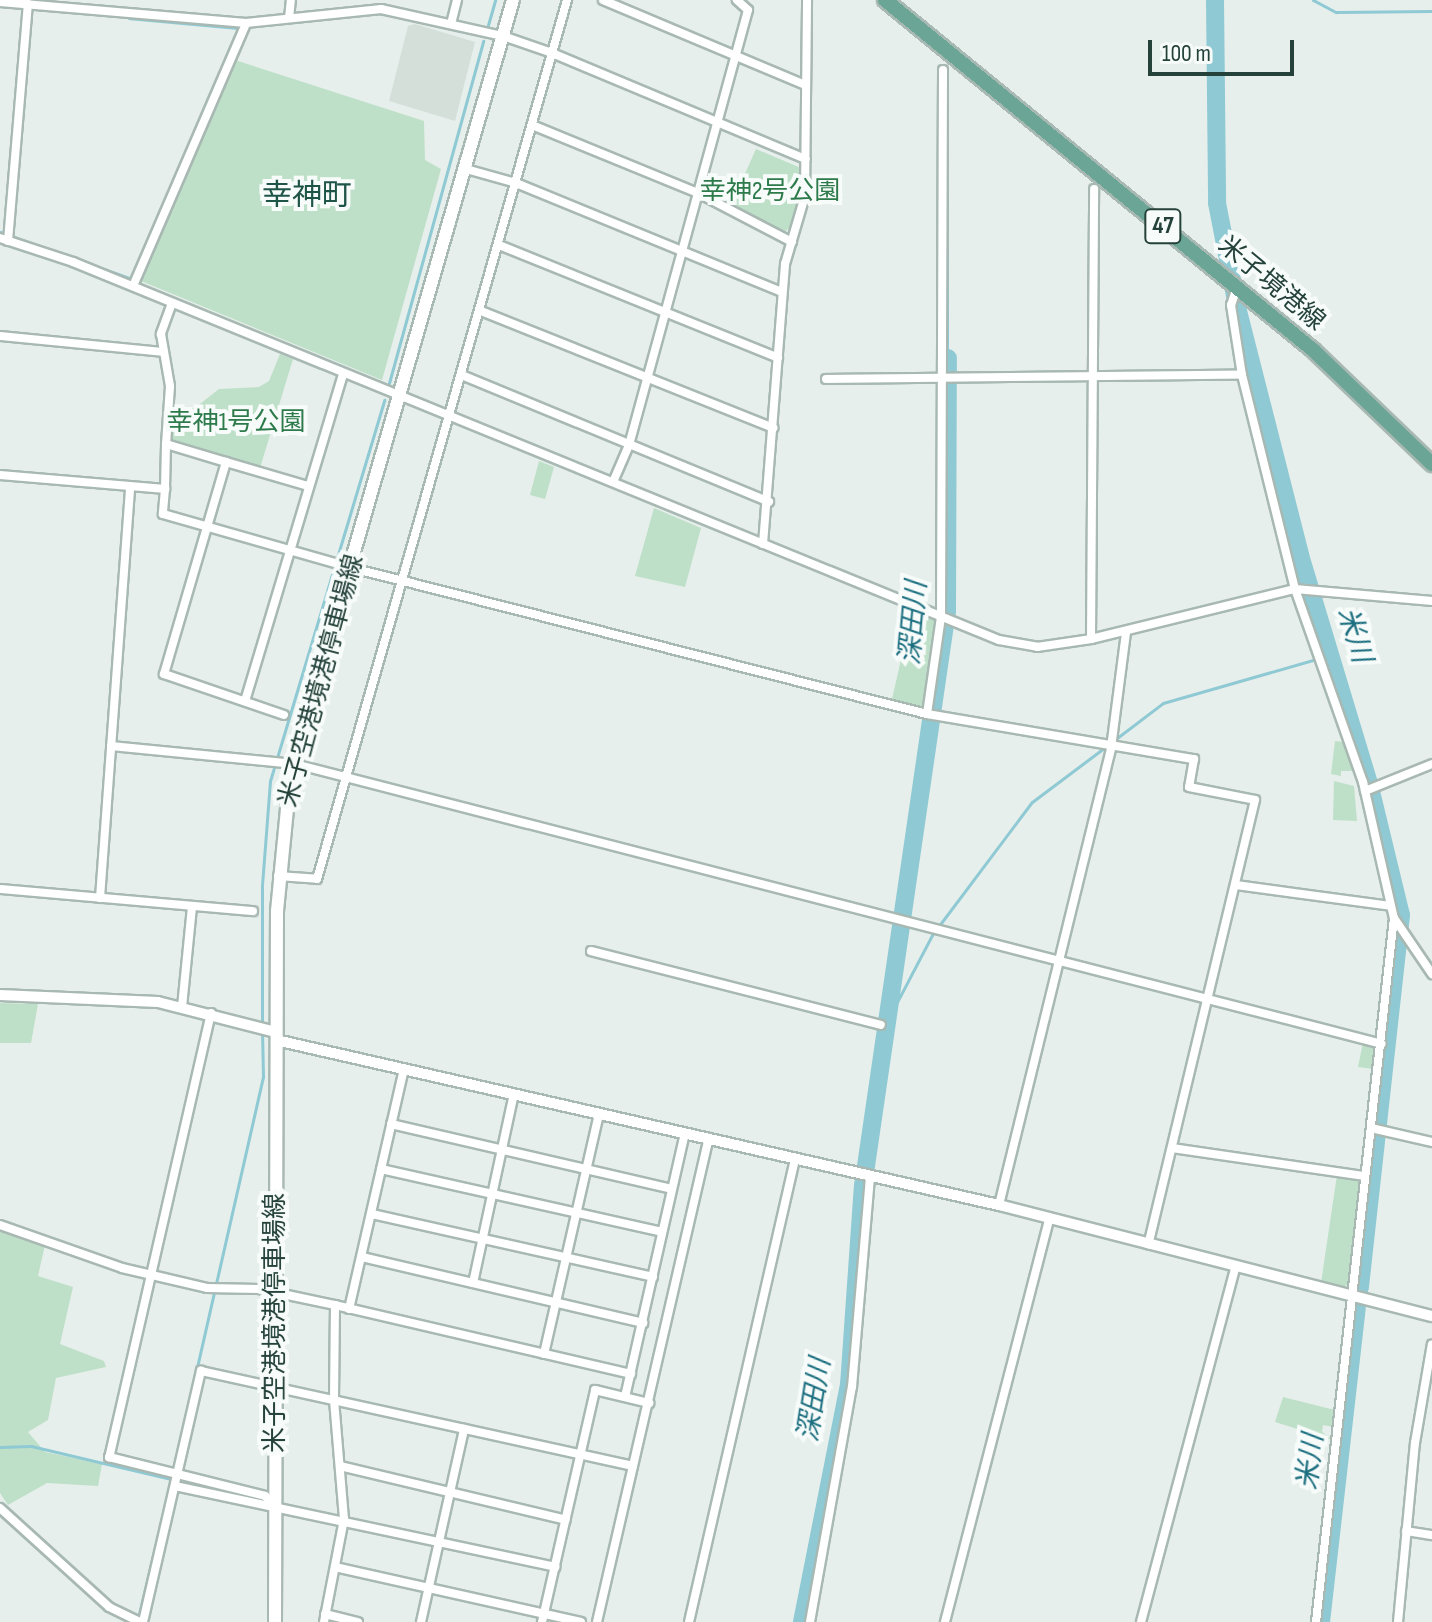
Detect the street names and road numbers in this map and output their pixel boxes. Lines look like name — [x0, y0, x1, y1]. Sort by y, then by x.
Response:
road number: 47 — [1143, 206, 1183, 246]
street label: 米子境港線 — [1211, 230, 1331, 338]
street label: 米子空港境港停車場線 — [273, 551, 371, 811]
street label: 米子空港境港停車場線 — [260, 1193, 292, 1453]

